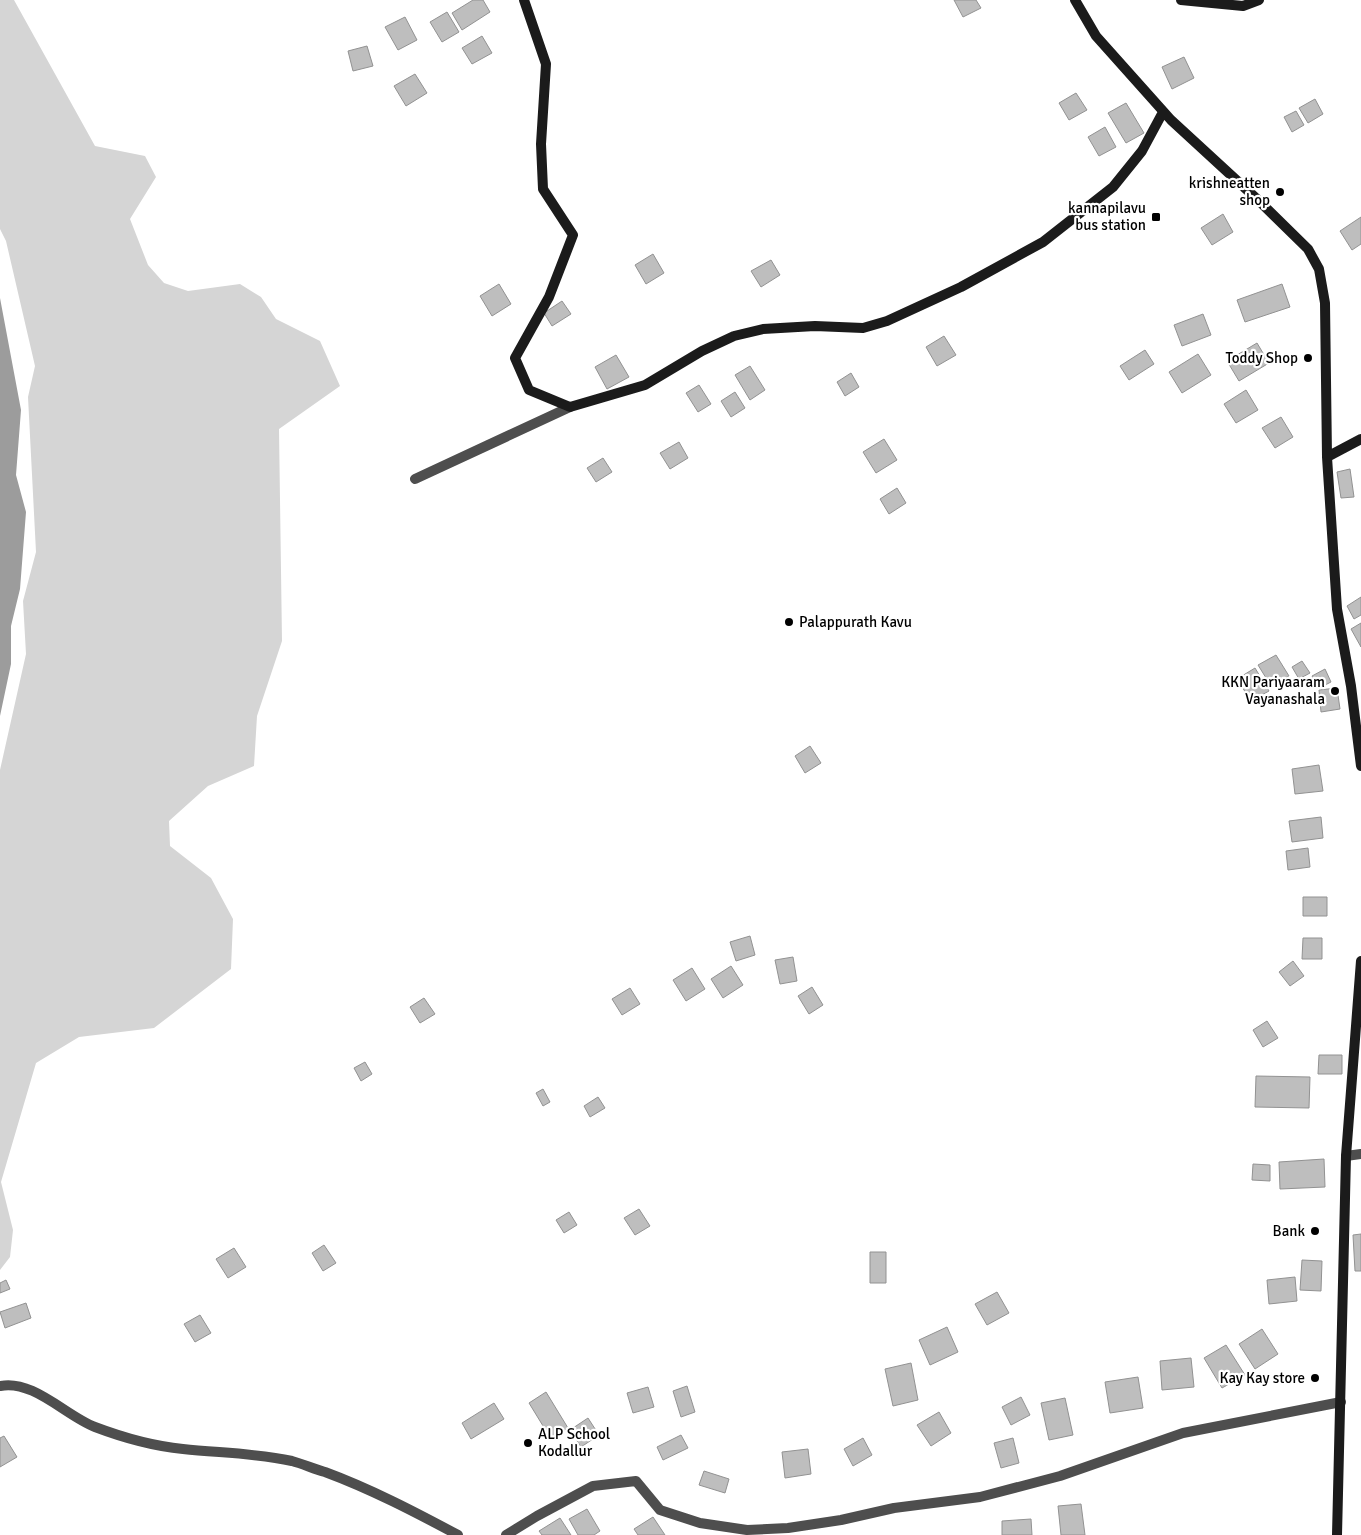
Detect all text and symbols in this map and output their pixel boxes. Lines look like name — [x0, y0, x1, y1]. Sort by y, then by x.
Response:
place label: krishneatten shop — [1189, 174, 1270, 209]
marker: krishneatten shop — [1274, 186, 1286, 198]
place label: kannapilavu bus station — [1068, 199, 1146, 234]
marker: kannapilavu bus station — [1150, 211, 1162, 223]
place label: Toddy Shop — [1226, 349, 1298, 367]
marker: Toddy Shop — [1302, 352, 1314, 364]
place label: Palappurath Kavu — [799, 613, 912, 631]
marker: Palappurath Kavu — [783, 616, 795, 628]
place label: KKN Pariyaaram Vayanashala — [1221, 673, 1325, 708]
marker: KKN Pariyaaram Vayanashala — [1329, 685, 1341, 697]
place label: Bank — [1273, 1222, 1305, 1240]
marker: Bank — [1309, 1225, 1321, 1237]
place label: Kay Kay store — [1219, 1369, 1305, 1387]
marker: Kay Kay store — [1309, 1372, 1321, 1384]
place label: ALP School Kodallur — [538, 1425, 610, 1460]
marker: ALP School Kodallur — [522, 1437, 534, 1449]

